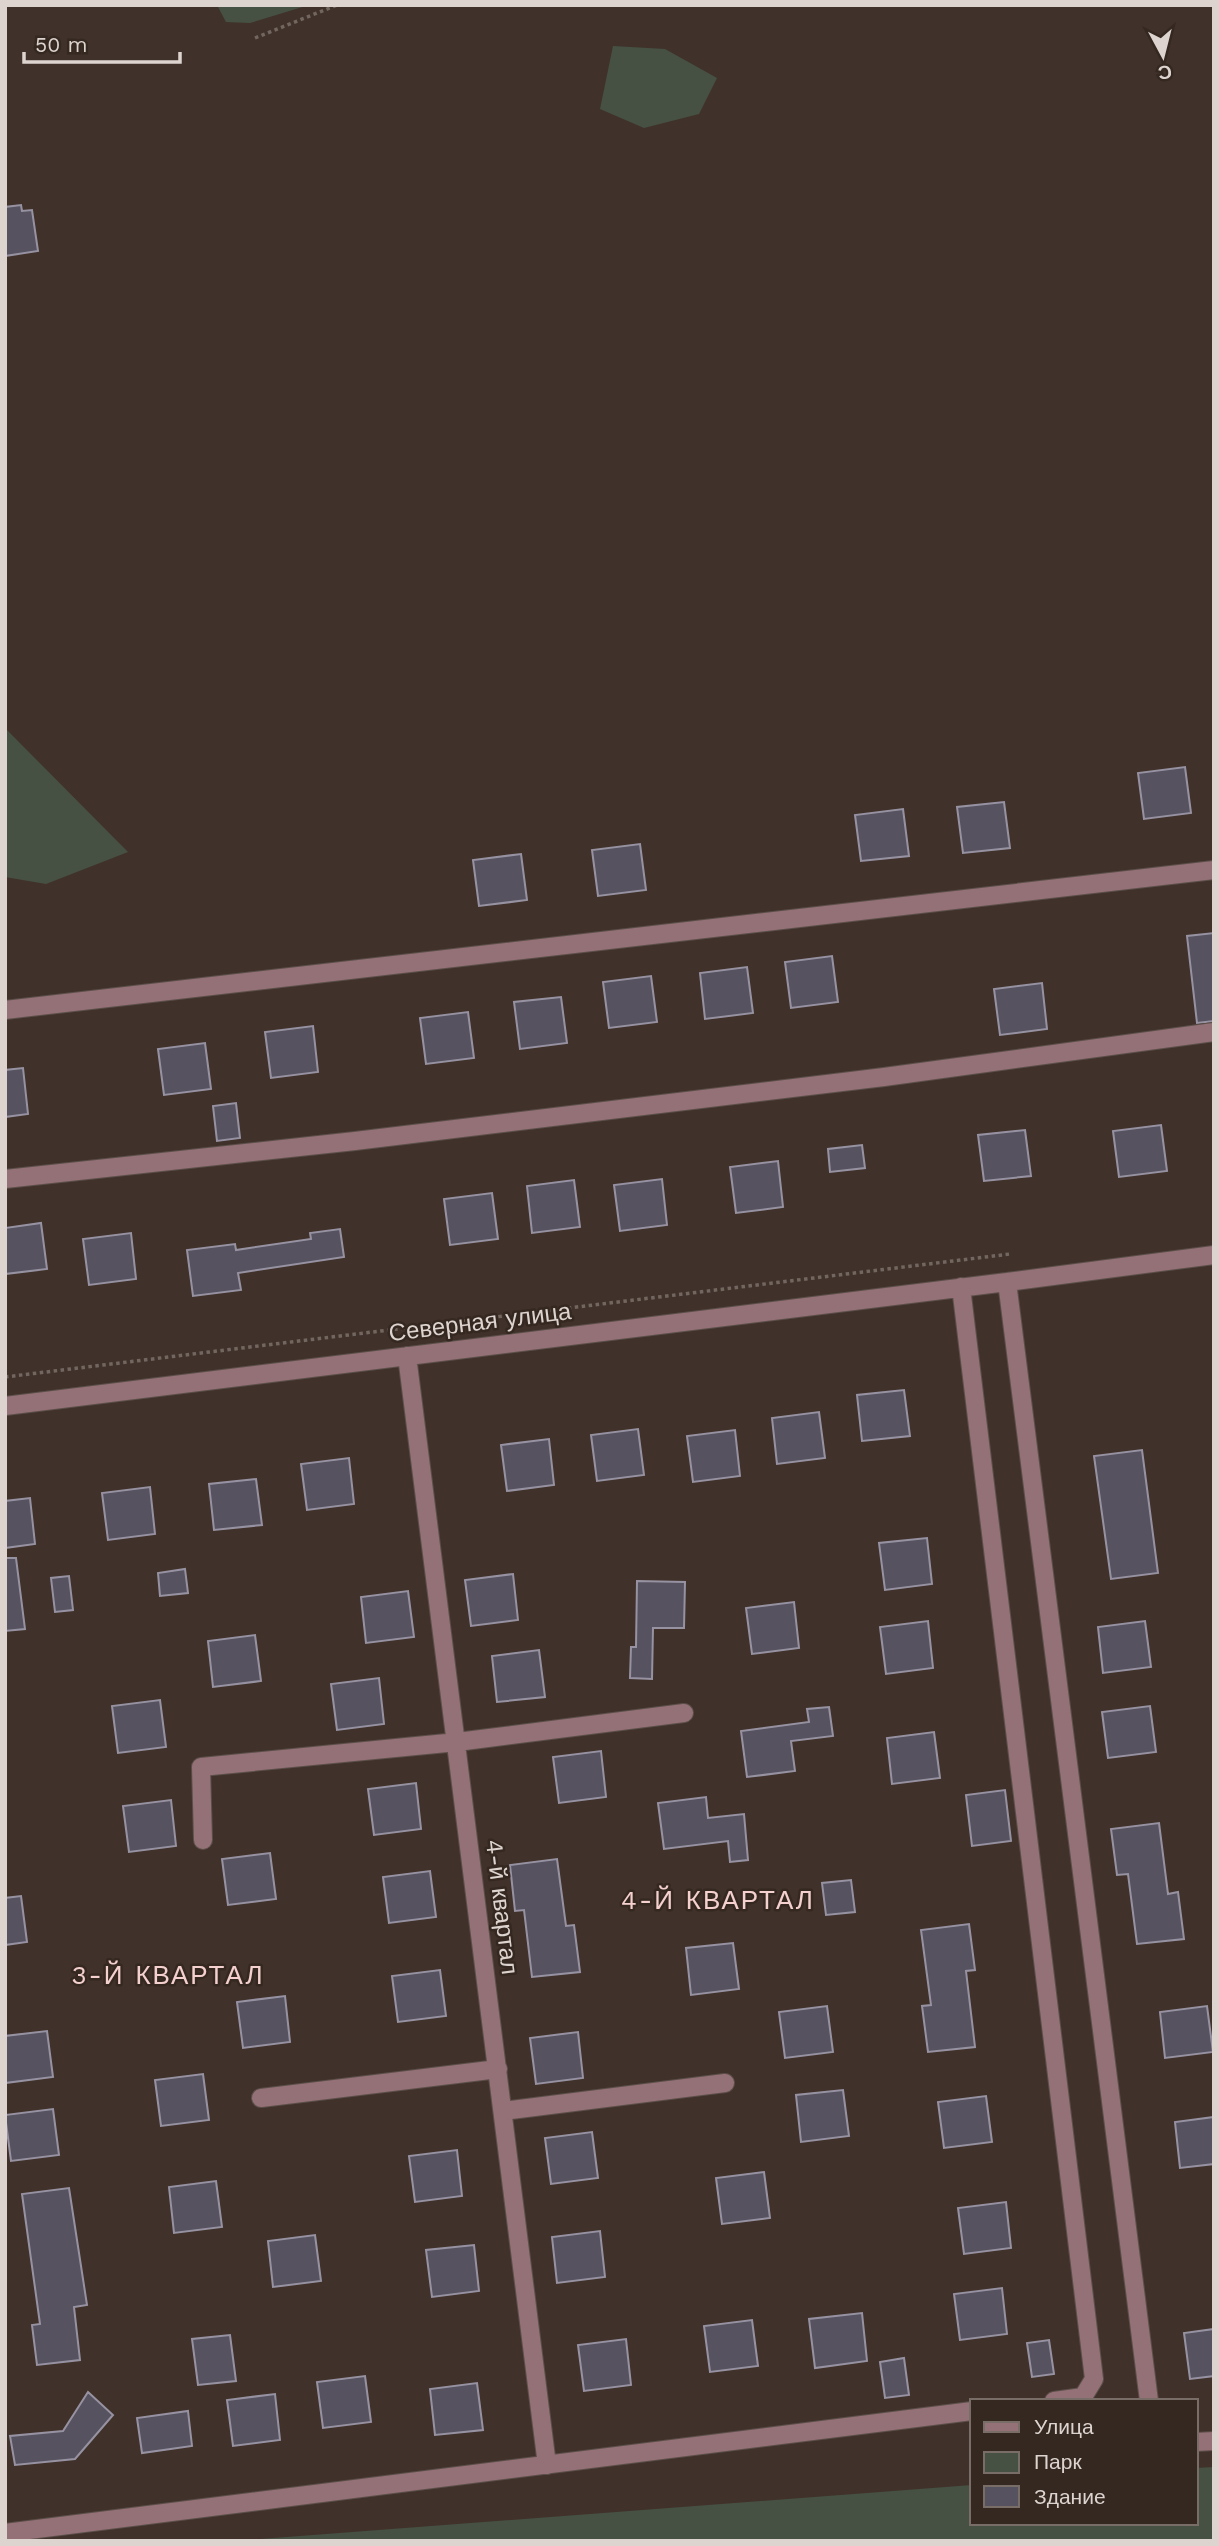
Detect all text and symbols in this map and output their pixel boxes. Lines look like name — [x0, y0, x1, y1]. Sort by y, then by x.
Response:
scale bar — [24, 21, 180, 65]
north arrow — [1128, 21, 1198, 91]
text: 50 m — [35, 32, 87, 57]
text: С — [1157, 60, 1173, 85]
street label: Северная улица — [387, 1297, 573, 1347]
street label: 4-й квартал — [480, 1838, 524, 1976]
district label: 4-Й КВАРТАЛ — [621, 1885, 815, 1915]
district label: 3-Й КВАРТАЛ — [71, 1960, 265, 1990]
legend — [970, 2399, 1198, 2525]
text: Улица — [1034, 2414, 1094, 2439]
text: Парк — [1034, 2449, 1082, 2474]
text: Здание — [1034, 2484, 1106, 2509]

